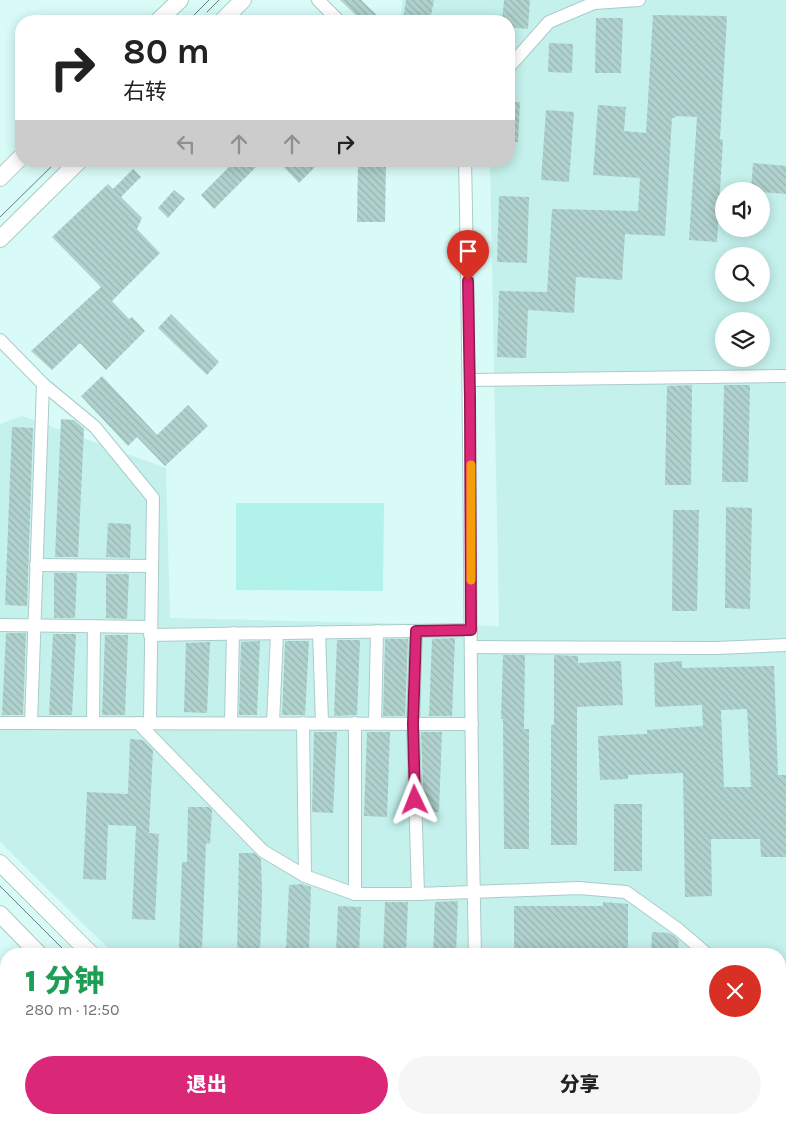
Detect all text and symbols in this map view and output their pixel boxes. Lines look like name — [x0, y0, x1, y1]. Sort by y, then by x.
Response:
text: 80 m — [123, 31, 210, 72]
icon: right — [40, 35, 105, 100]
text: 右转 — [123, 79, 167, 105]
icon: left — [172, 130, 200, 158]
icon: ahead — [225, 130, 253, 158]
icon: ahead — [278, 130, 306, 158]
icon: right — [331, 130, 359, 158]
map controls — [715, 182, 770, 367]
button: sound — [715, 182, 770, 237]
pin — [447, 230, 489, 281]
icon: arrive — [454, 237, 482, 265]
button: search — [715, 247, 770, 302]
button: layers — [715, 312, 770, 367]
position arrow — [388, 773, 440, 825]
text: 1 分钟 — [25, 963, 105, 999]
button: close — [709, 965, 761, 1017]
text: 280 m · 12:50 — [25, 1000, 120, 1019]
button: 退出 — [25, 1056, 388, 1114]
button: 分享 — [398, 1056, 761, 1114]

